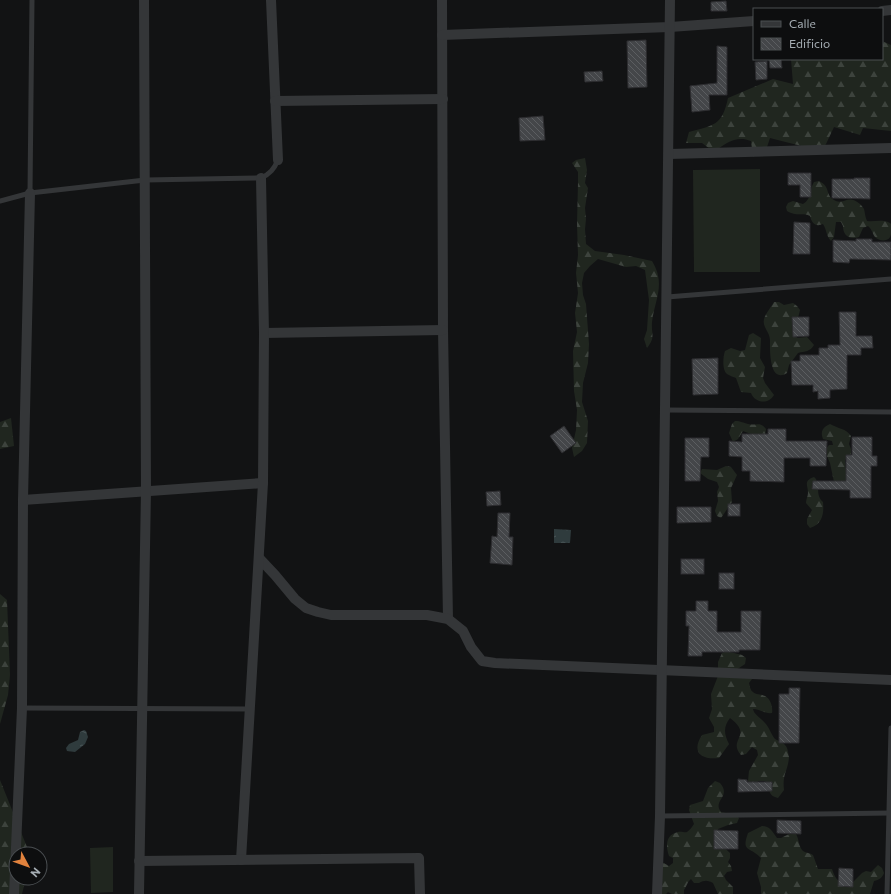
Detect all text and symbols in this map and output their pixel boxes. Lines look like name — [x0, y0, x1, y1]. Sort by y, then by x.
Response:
legend — [753, 8, 883, 60]
text: Calle — [789, 16, 816, 30]
text: Edificio — [789, 36, 830, 50]
north arrow — [8, 846, 48, 886]
text: N — [28, 866, 44, 880]

